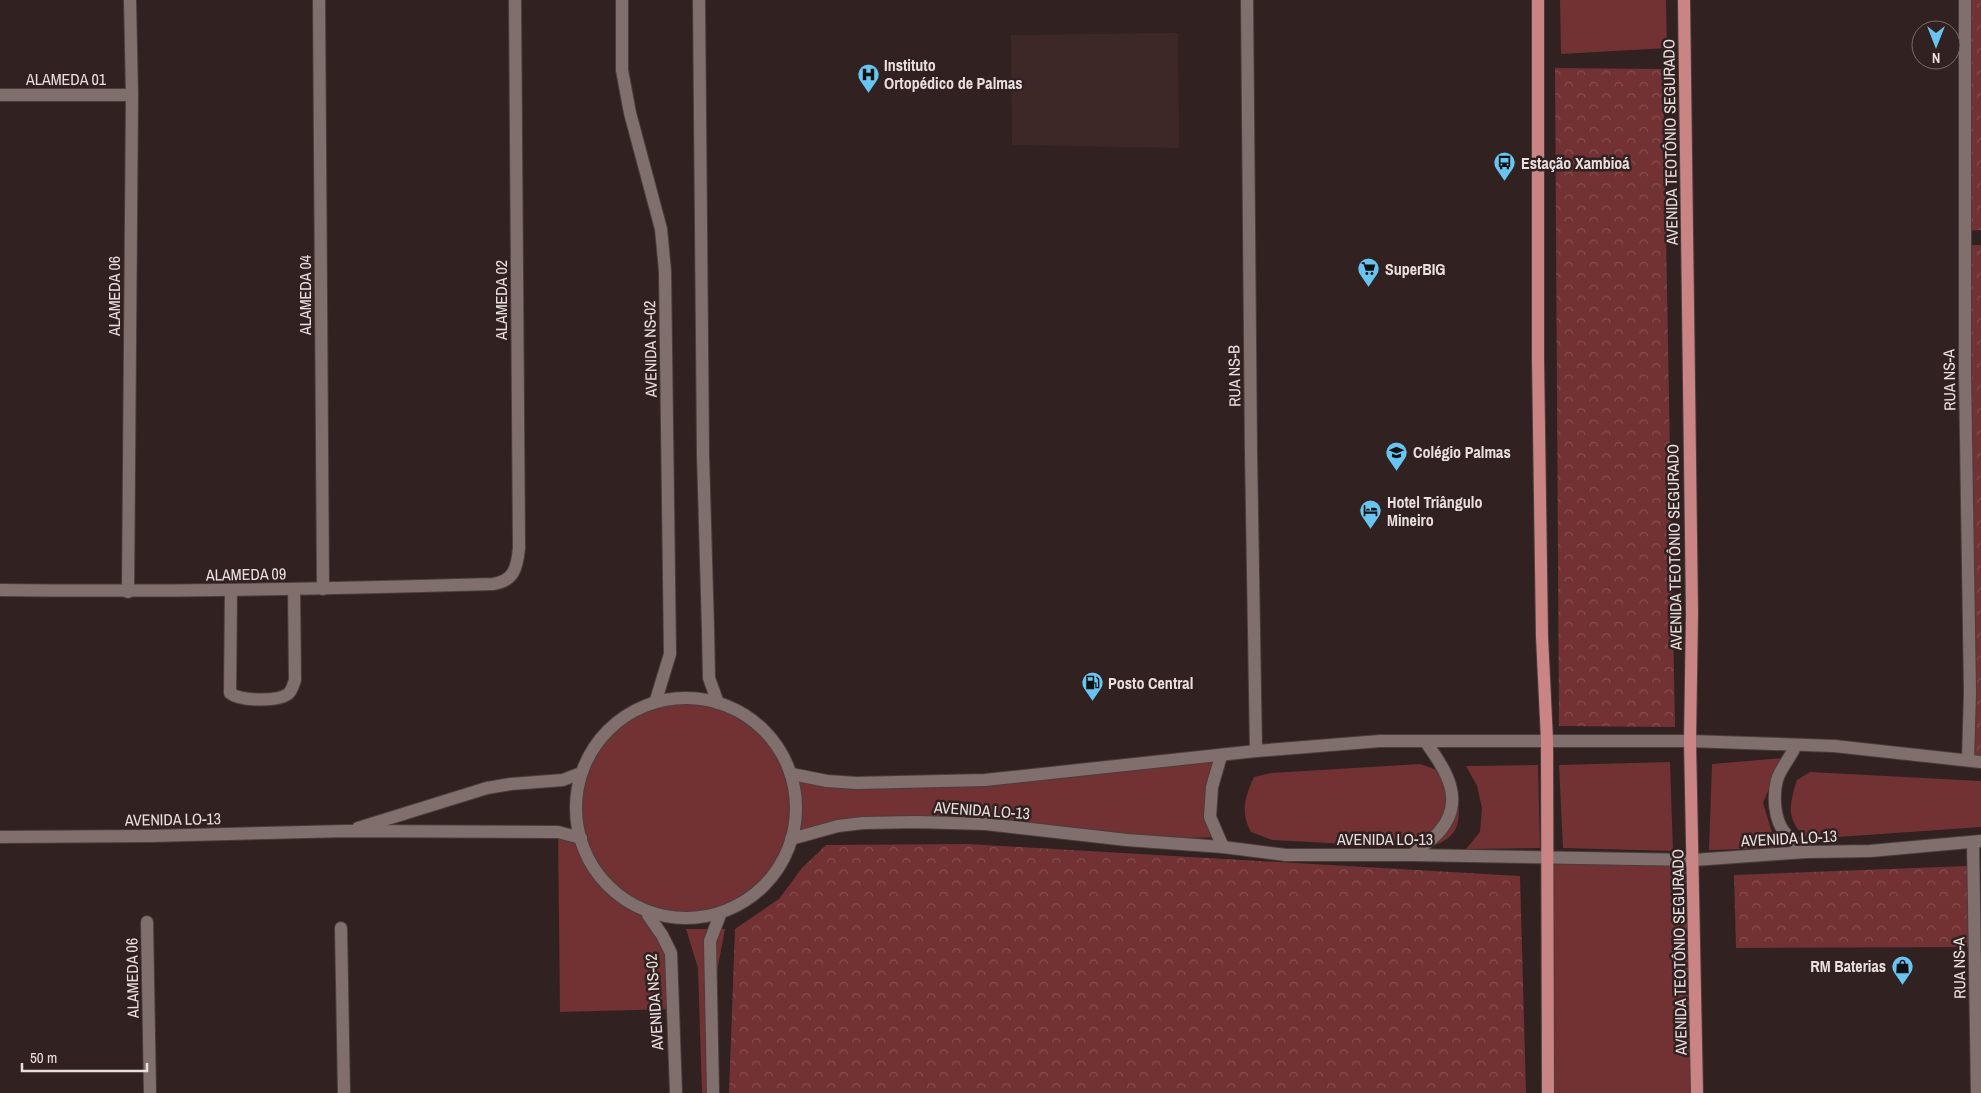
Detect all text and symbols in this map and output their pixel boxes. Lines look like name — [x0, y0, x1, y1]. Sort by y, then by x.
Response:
north arrow — [1911, 20, 1961, 70]
street label: AVENIDA TEOTÔNIO SEGURADO — [1657, 39, 1683, 246]
text: N — [1932, 49, 1940, 67]
place label: Instituto Ortopédico de Palmas — [884, 54, 1023, 94]
hospital icon: Instituto Ortopédico de Palmas — [856, 62, 880, 93]
street label: ALAMEDA 01 — [25, 68, 107, 90]
bus stop icon: Estação Xambioá — [1493, 151, 1517, 182]
place label: Estação Xambioá — [1521, 152, 1630, 174]
street label: ALAMEDA 04 — [294, 255, 316, 336]
street label: ALAMEDA 06 — [103, 256, 125, 337]
supermarket icon: SuperBIG — [1357, 257, 1381, 288]
place label: SuperBIG — [1385, 258, 1446, 280]
street label: ALAMEDA 02 — [490, 260, 512, 341]
street label: AVENIDA NS-02 — [638, 300, 662, 399]
street label: RUA NS-B — [1222, 345, 1246, 407]
street label: RUA NS-A — [1937, 349, 1961, 411]
school or university icon: Colégio Palmas — [1385, 440, 1409, 471]
place label: Colégio Palmas — [1413, 441, 1511, 463]
street label: AVENIDA TEOTÔNIO SEGURADO — [1661, 444, 1687, 651]
place label: Hotel Triângulo Mineiro — [1387, 491, 1483, 531]
hotel icon: Hotel Triângulo Mineiro — [1359, 499, 1383, 530]
street label: ALAMEDA 09 — [205, 562, 286, 586]
fuel station icon: Posto Central — [1080, 671, 1104, 702]
place label: Posto Central — [1108, 672, 1193, 694]
street label: AVENIDA LO-13 — [932, 796, 1031, 824]
street label: AVENIDA LO-13 — [124, 807, 221, 831]
street label: AVENIDA LO-13 — [1739, 825, 1838, 852]
street label: AVENIDA LO-13 — [1336, 828, 1433, 850]
street label: AVENIDA TEOTÔNIO SEGURADO — [1666, 849, 1692, 1056]
street label: RUA NS-A — [1947, 937, 1971, 999]
street label: ALAMEDA 06 — [120, 938, 144, 1019]
street label: AVENIDA NS-02 — [640, 953, 668, 1052]
shop icon: RM Baterias — [1890, 954, 1914, 985]
place label: RM Baterias — [1810, 955, 1886, 977]
scale bar — [22, 1040, 148, 1072]
text: 50 m — [30, 1047, 57, 1068]

